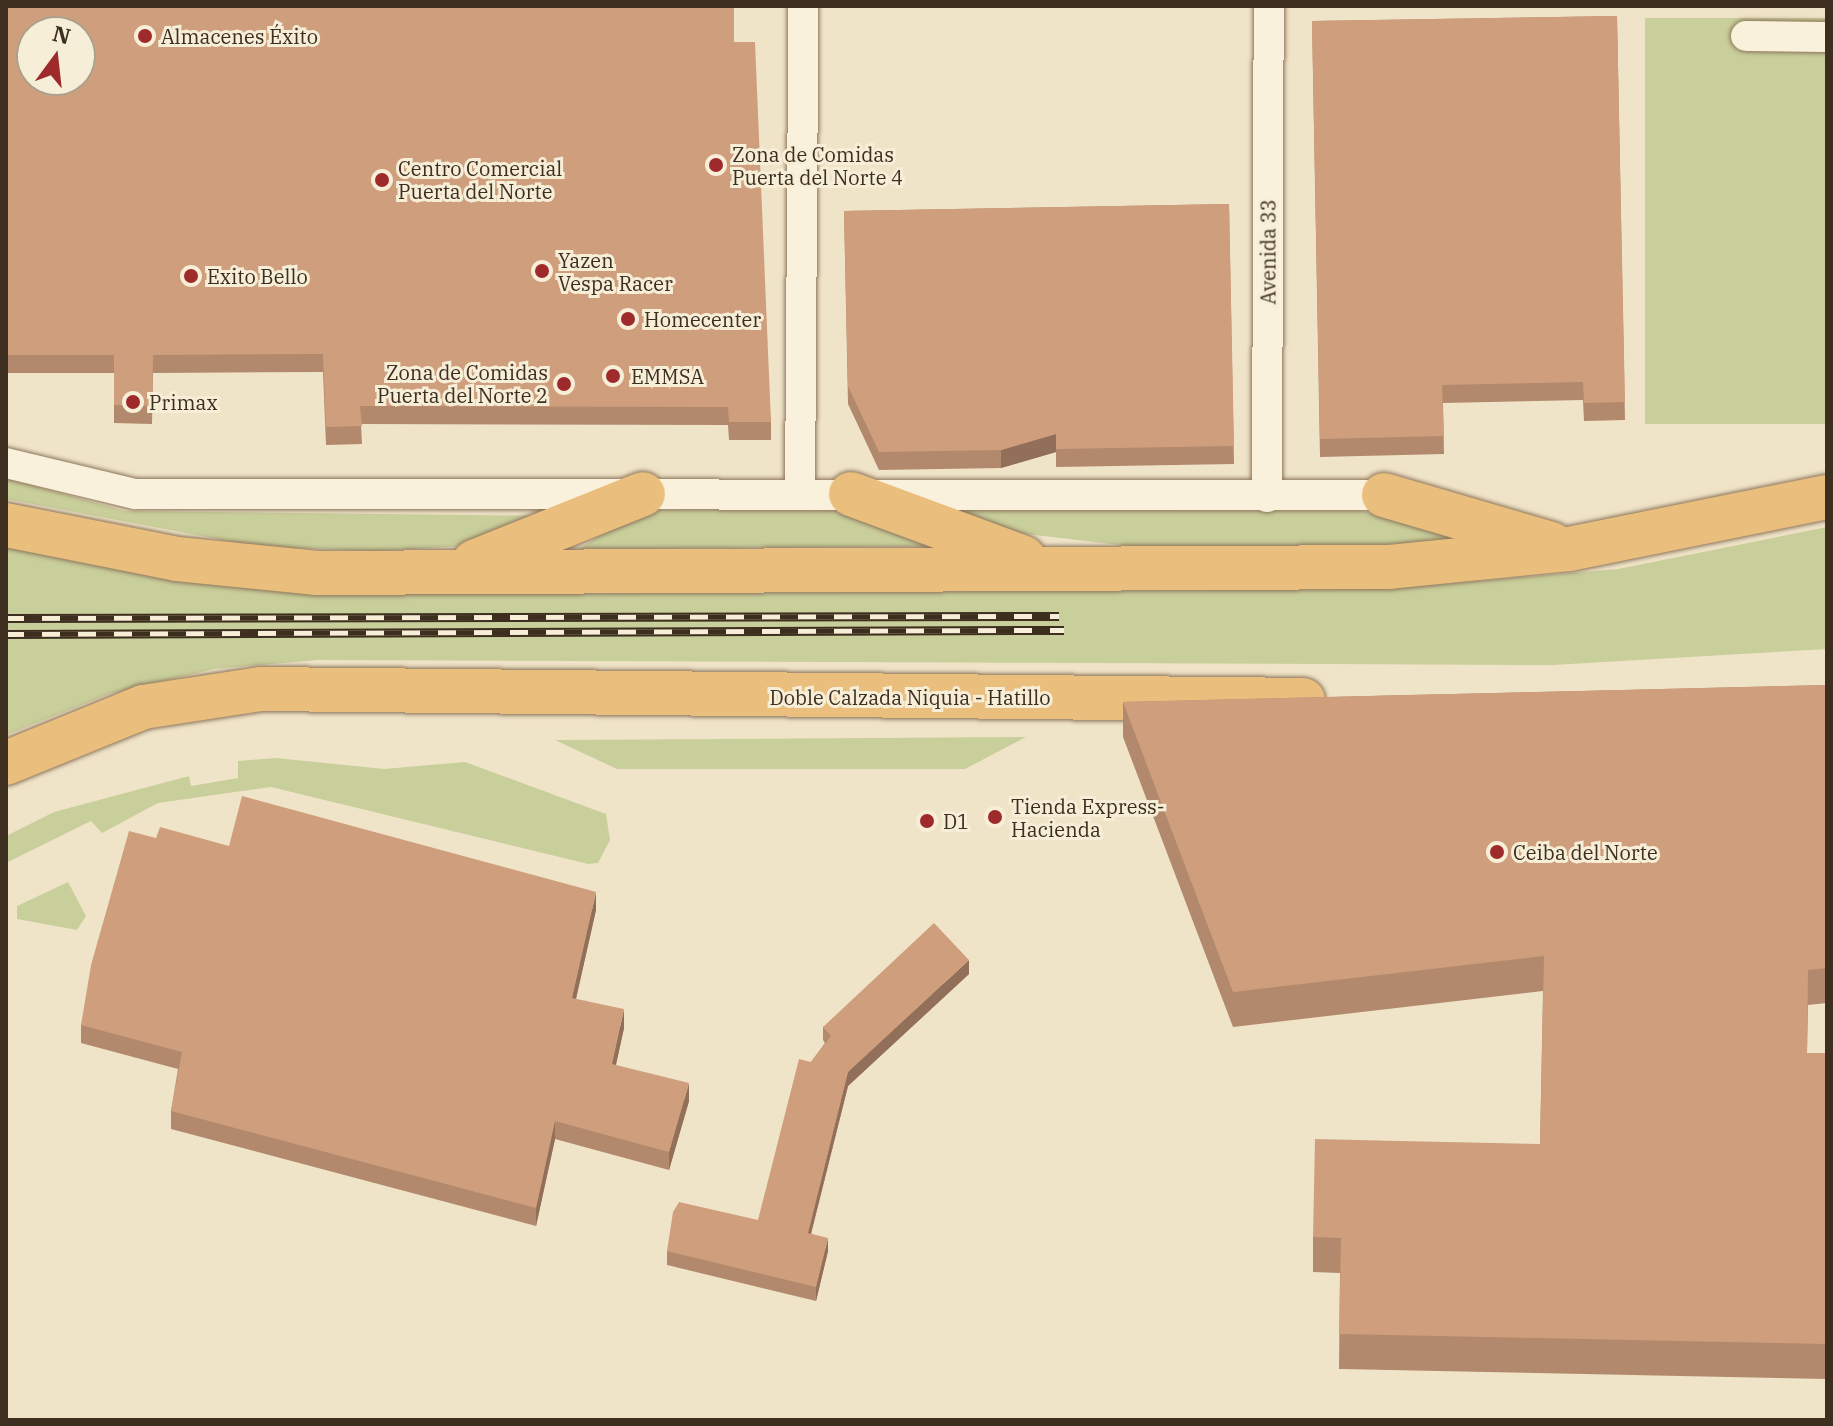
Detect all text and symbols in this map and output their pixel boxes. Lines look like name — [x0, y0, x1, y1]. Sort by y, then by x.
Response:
north arrow — [16, 16, 96, 96]
text: N — [50, 18, 74, 51]
place label: Almacenes Éxito — [161, 24, 318, 48]
marker: Almacenes Éxito — [136, 27, 154, 45]
place label: Zona de Comidas Puerta del Norte 4 — [732, 142, 903, 189]
place label: Centro Comercial Puerta del Norte — [398, 156, 562, 203]
marker: Zona de Comidas Puerta del Norte 4 — [707, 156, 725, 174]
marker: Centro Comercial Puerta del Norte — [373, 171, 391, 189]
street label: Avenida 33 — [1256, 199, 1280, 305]
place label: Yazen Vespa Racer — [558, 248, 673, 295]
marker: Yazen Vespa Racer — [533, 262, 551, 280]
place label: Exito Bello — [207, 264, 308, 288]
marker: Exito Bello — [182, 267, 200, 285]
place label: Homecenter — [644, 307, 761, 331]
marker: Homecenter — [619, 310, 637, 328]
place label: Zona de Comidas Puerta del Norte 2 — [377, 360, 548, 407]
place label: EMMSA — [631, 364, 704, 388]
marker: EMMSA — [602, 365, 624, 387]
marker: Zona de Comidas Puerta del Norte 2 — [555, 375, 573, 393]
place label: Primax — [149, 390, 218, 414]
marker: Primax — [124, 393, 142, 411]
street label: Doble Calzada Niquia - Hatillo — [770, 685, 1050, 709]
place label: Tienda Express- Hacienda — [1011, 794, 1164, 841]
marker: Tienda Express- Hacienda — [986, 808, 1004, 826]
place label: D1 — [943, 809, 969, 833]
marker: D1 — [918, 812, 936, 830]
place label: Ceiba del Norte — [1513, 840, 1658, 864]
marker: Ceiba del Norte — [1488, 843, 1506, 861]

